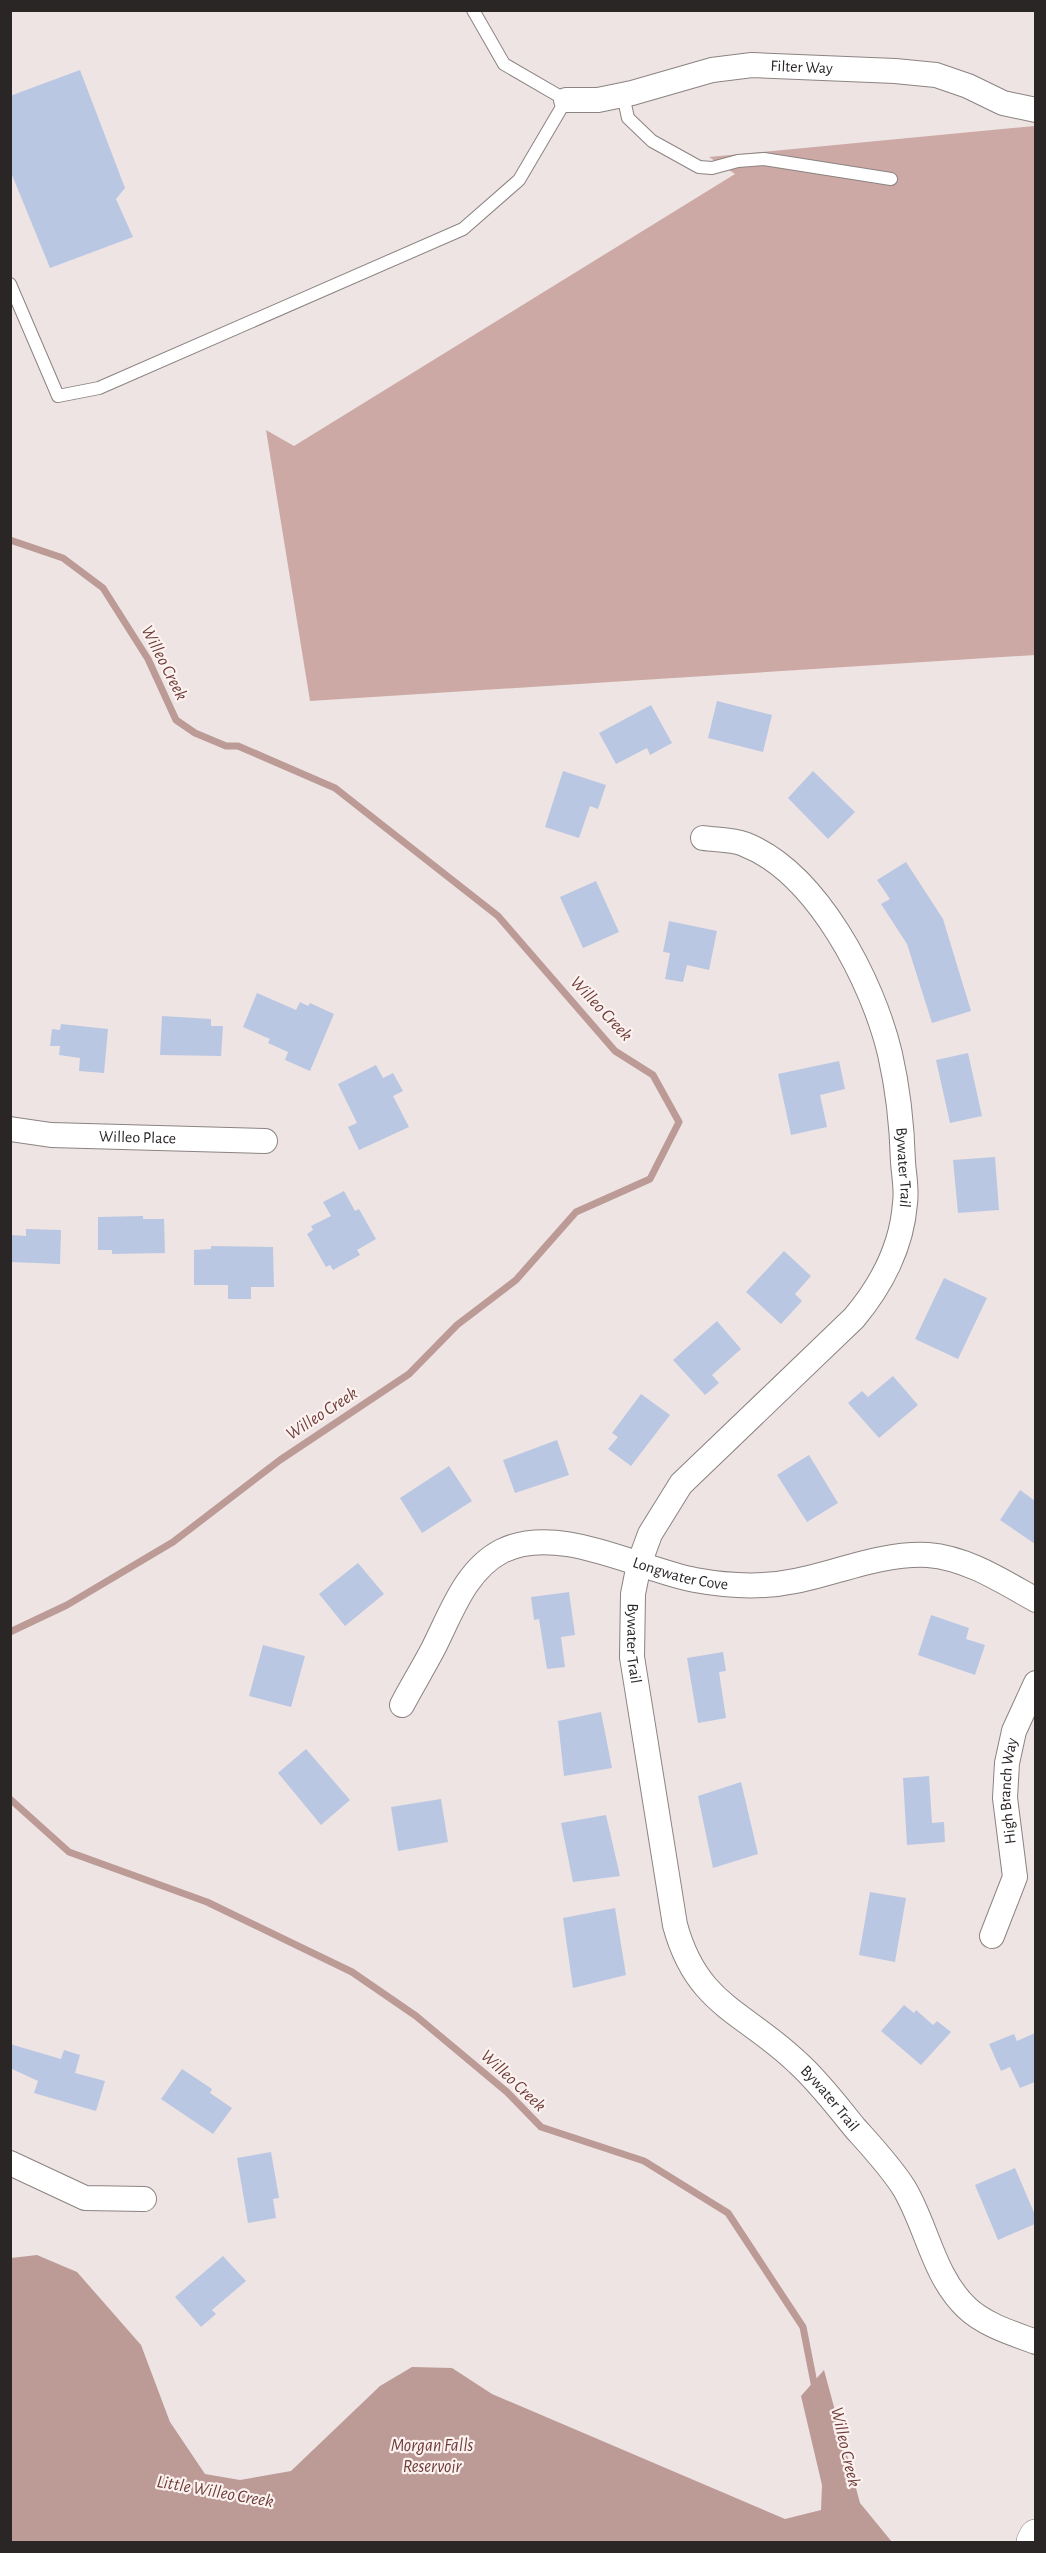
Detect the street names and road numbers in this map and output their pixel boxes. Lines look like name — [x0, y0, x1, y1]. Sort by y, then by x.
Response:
street label: Filter Way — [770, 58, 833, 77]
street label: Bywater Trail — [893, 1127, 914, 1208]
street label: Willeo Place — [99, 1128, 176, 1147]
street label: Longwater Cove — [631, 1554, 729, 1592]
street label: Bywater Trail — [624, 1603, 644, 1685]
street label: High Branch Way — [997, 1736, 1021, 1845]
street label: Bywater Trail — [798, 2062, 862, 2134]

